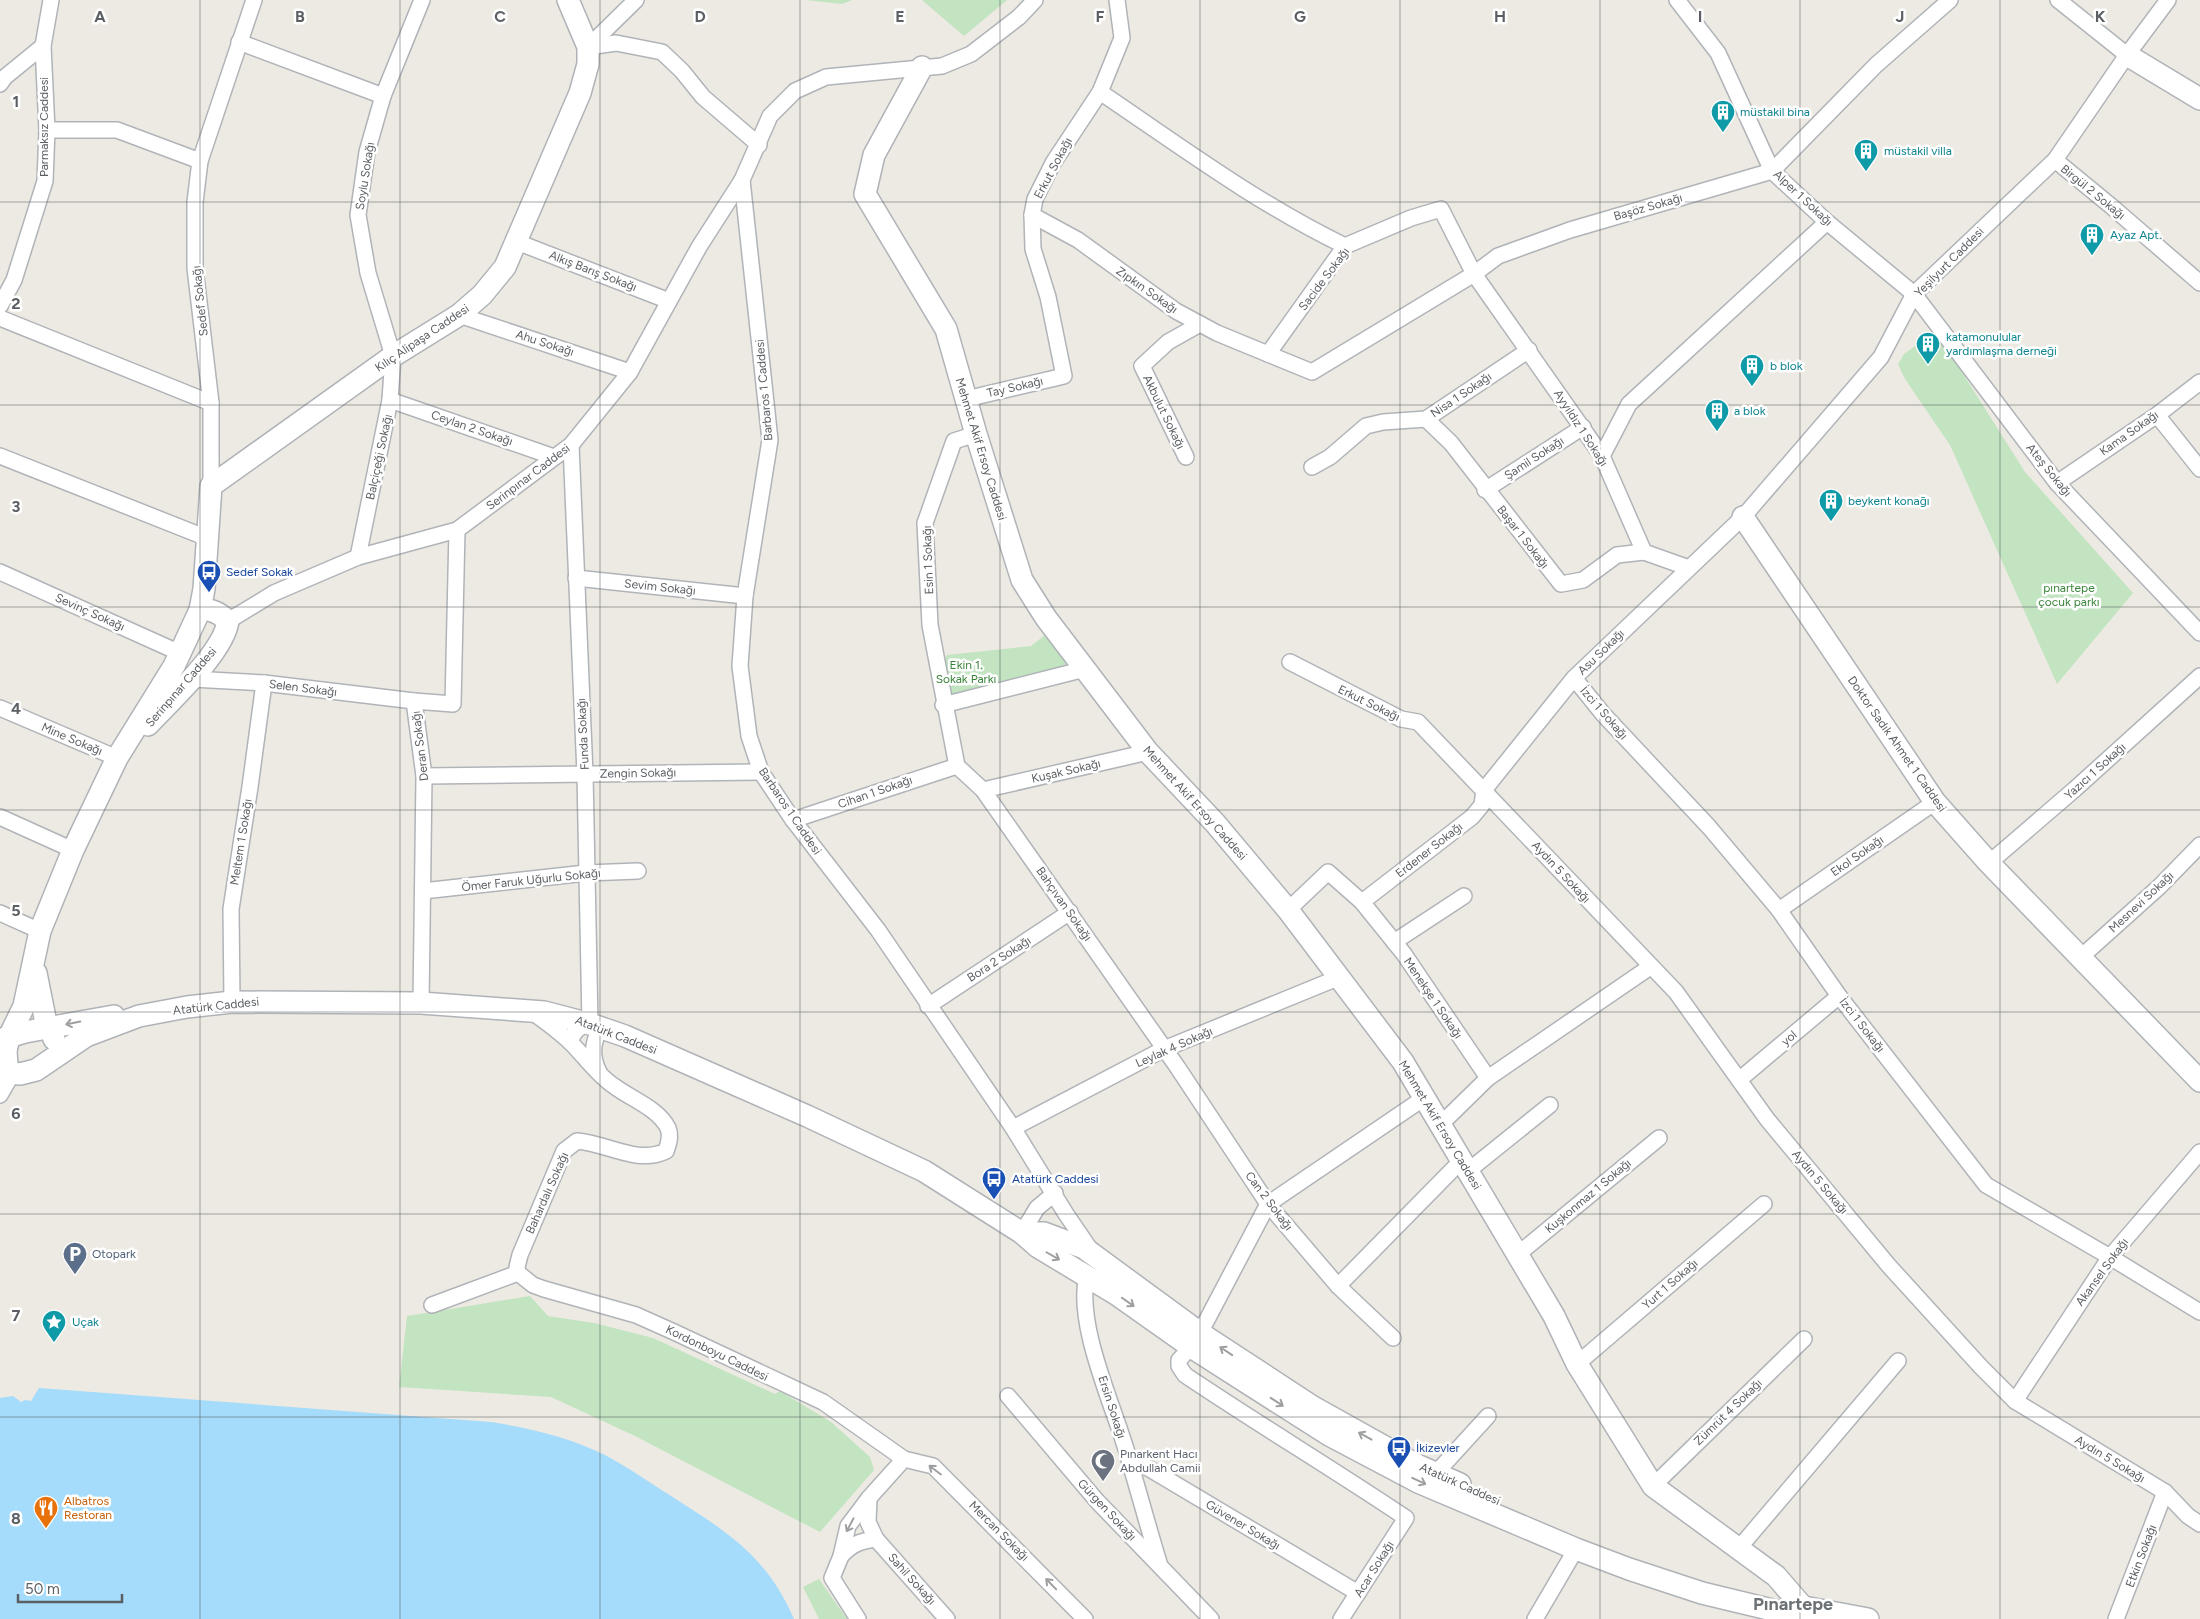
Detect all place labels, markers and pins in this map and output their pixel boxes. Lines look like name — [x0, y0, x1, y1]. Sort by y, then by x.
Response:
building icon: müstakil bina — [1710, 99, 1736, 133]
place label: müstakil bina — [1740, 105, 1810, 119]
building icon: müstakil villa — [1853, 138, 1879, 172]
place label: müstakil villa — [1884, 144, 1952, 158]
building icon: Ayaz Apt. — [2079, 222, 2105, 256]
place label: Ayaz Apt. — [2110, 228, 2161, 242]
place label: katamonulular yardımlaşma derneği — [1946, 330, 2057, 358]
building icon: katamonulular yardımlaşma derneği — [1915, 331, 1941, 365]
building icon: b blok — [1739, 353, 1765, 387]
place label: b blok — [1770, 359, 1803, 373]
building icon: a blok — [1704, 398, 1730, 432]
place label: a blok — [1734, 404, 1766, 418]
building icon: beykent konağı — [1818, 488, 1844, 522]
place label: beykent konağı — [1848, 494, 1929, 508]
bus stop icon: Sedef Sokak — [196, 559, 222, 593]
place label: Sedef Sokak — [226, 565, 293, 579]
bus stop icon: Atatürk Caddesi — [981, 1166, 1007, 1200]
place label: Atatürk Caddesi — [1012, 1172, 1099, 1186]
parking icon: Otopark — [62, 1241, 88, 1275]
place label: Otopark — [92, 1247, 136, 1261]
place icon: Uçak — [41, 1309, 67, 1343]
place label: Uçak — [72, 1315, 99, 1329]
bus stop icon: İkizevler — [1386, 1435, 1412, 1469]
place label: İkizevler — [1416, 1441, 1460, 1455]
place label: Pınarkent Hacı Abdullah Camii — [1120, 1447, 1201, 1475]
mosque icon: Pınarkent Hacı Abdullah Camii — [1090, 1448, 1116, 1482]
place label: Albatros Restoran — [64, 1494, 112, 1522]
restaurant icon: Albatros Restoran — [33, 1495, 59, 1529]

